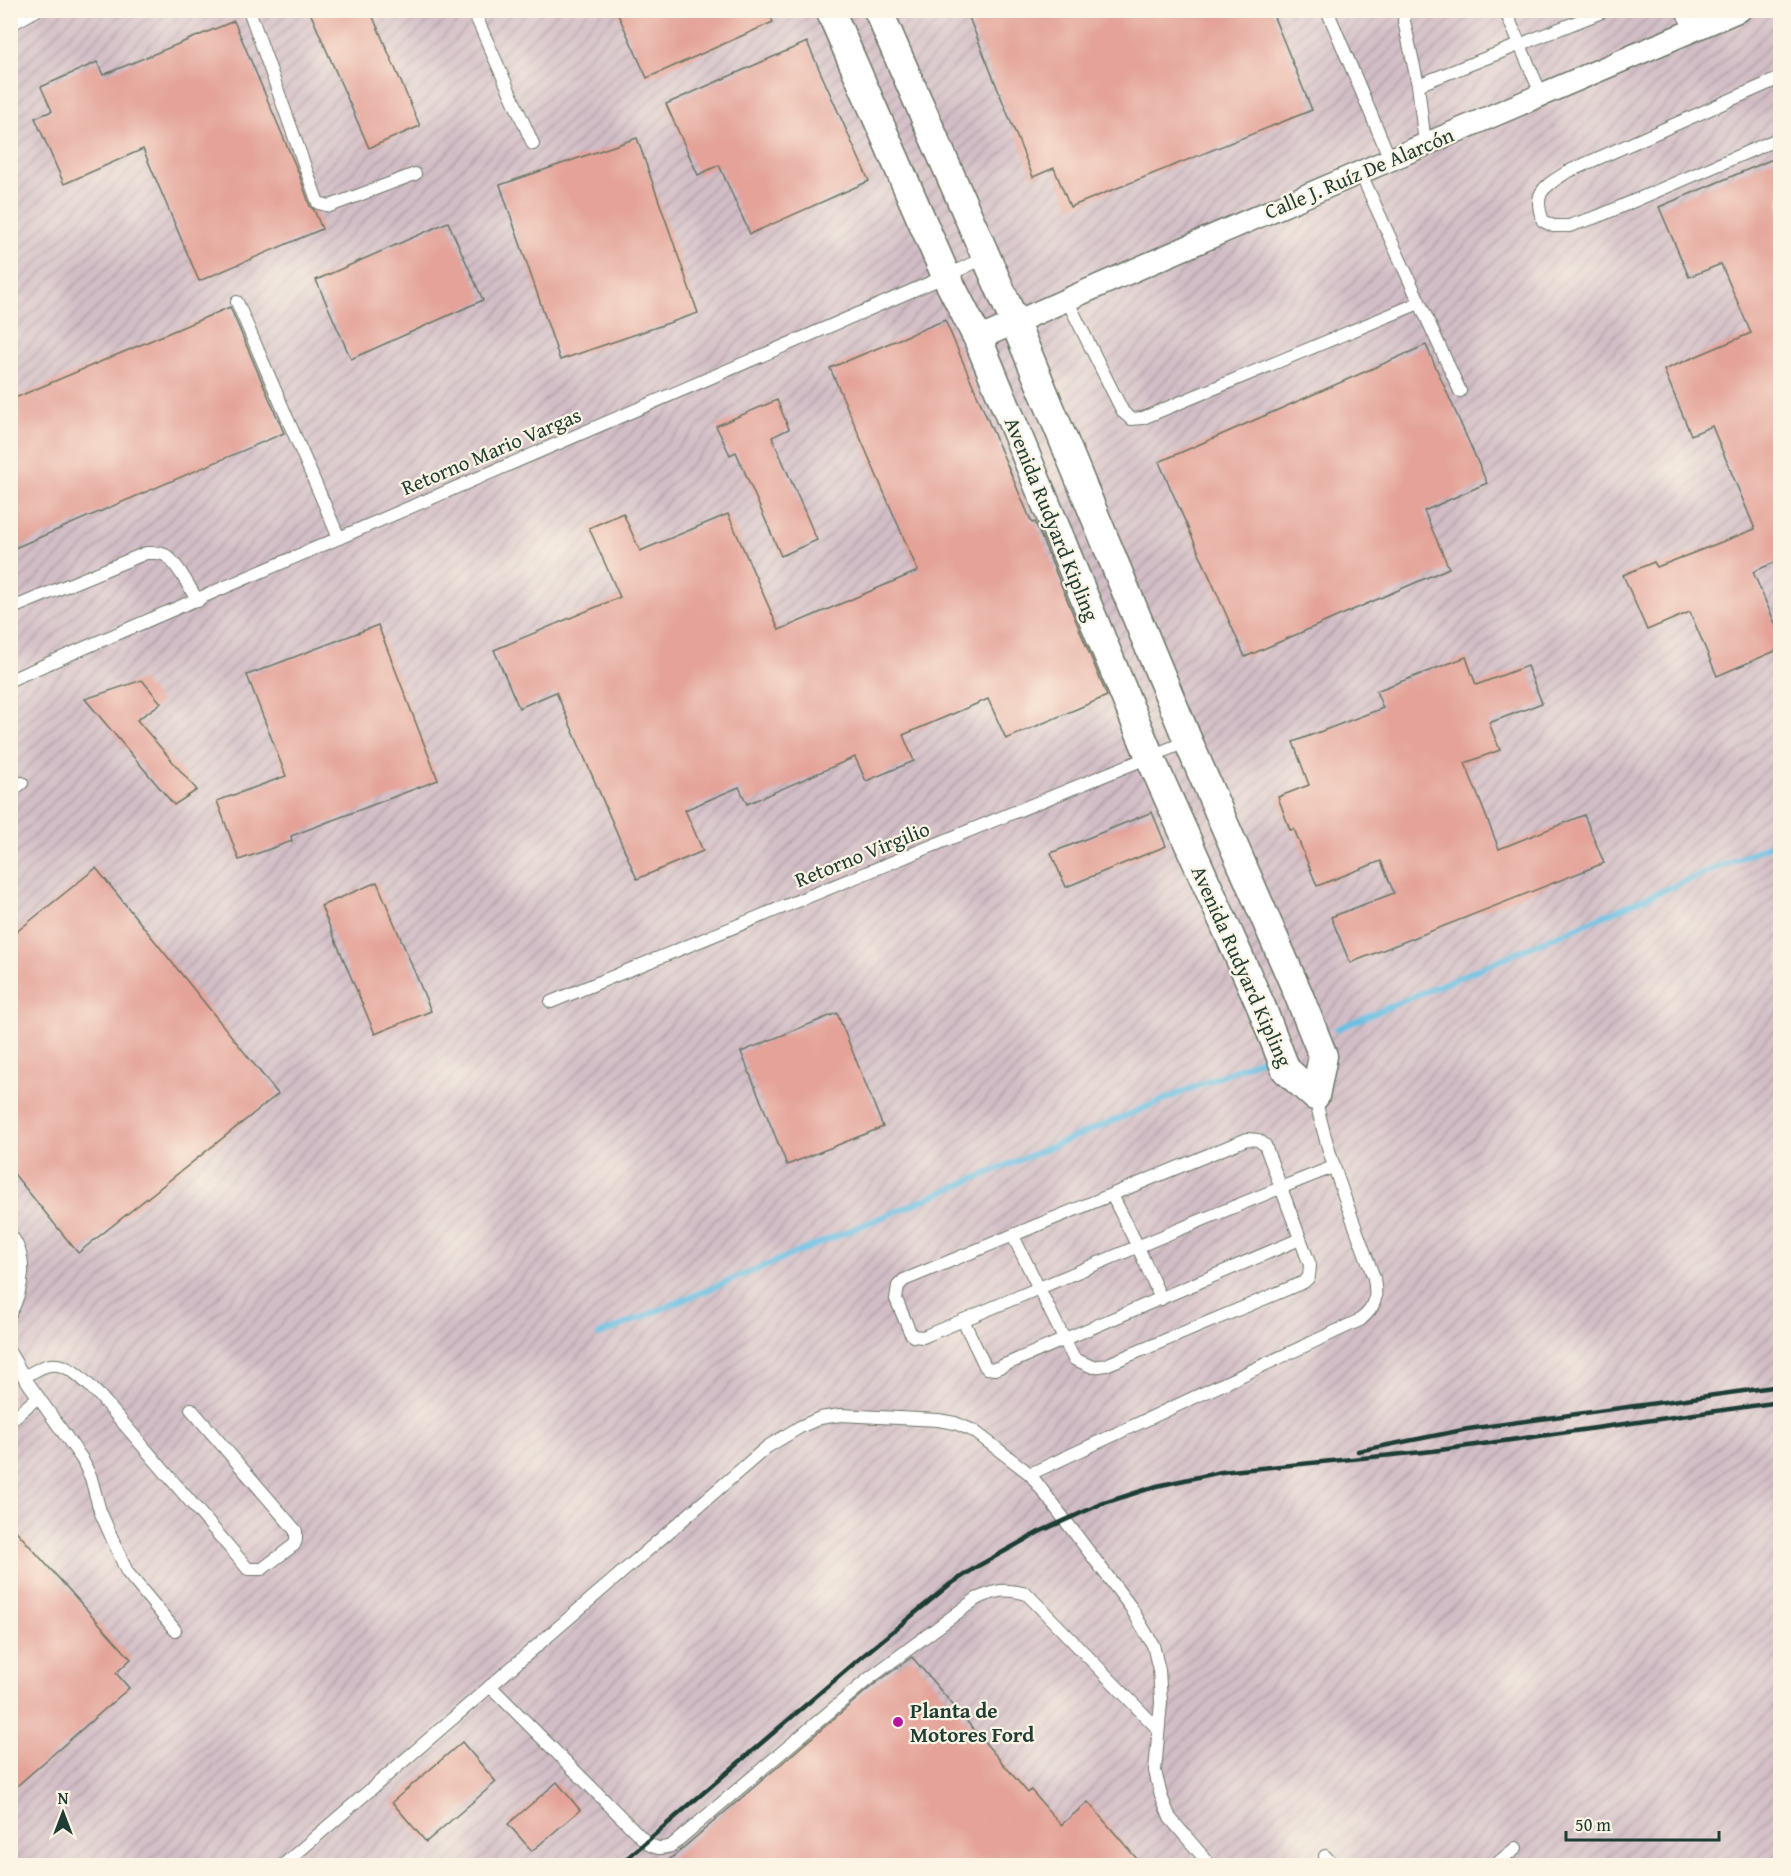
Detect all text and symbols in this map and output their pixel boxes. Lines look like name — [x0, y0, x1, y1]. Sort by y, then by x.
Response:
street label: Calle J. Ruíz De Alarcón — [1259, 119, 1459, 227]
street label: Retorno Mario Vargas — [396, 399, 586, 503]
street label: Avenida Rudyard Kipling — [997, 412, 1107, 626]
street label: Retorno Virgilio — [790, 813, 934, 895]
street label: Avenida Rudyard Kipling — [1184, 860, 1301, 1072]
place label: Planta de Motores Ford — [910, 1695, 1034, 1750]
marker: Planta de Motores Ford — [891, 1715, 905, 1729]
north arrow — [33, 1783, 93, 1843]
text: N — [58, 1786, 69, 1810]
scale bar — [1566, 1804, 1719, 1842]
text: 50 m — [1575, 1811, 1611, 1838]

